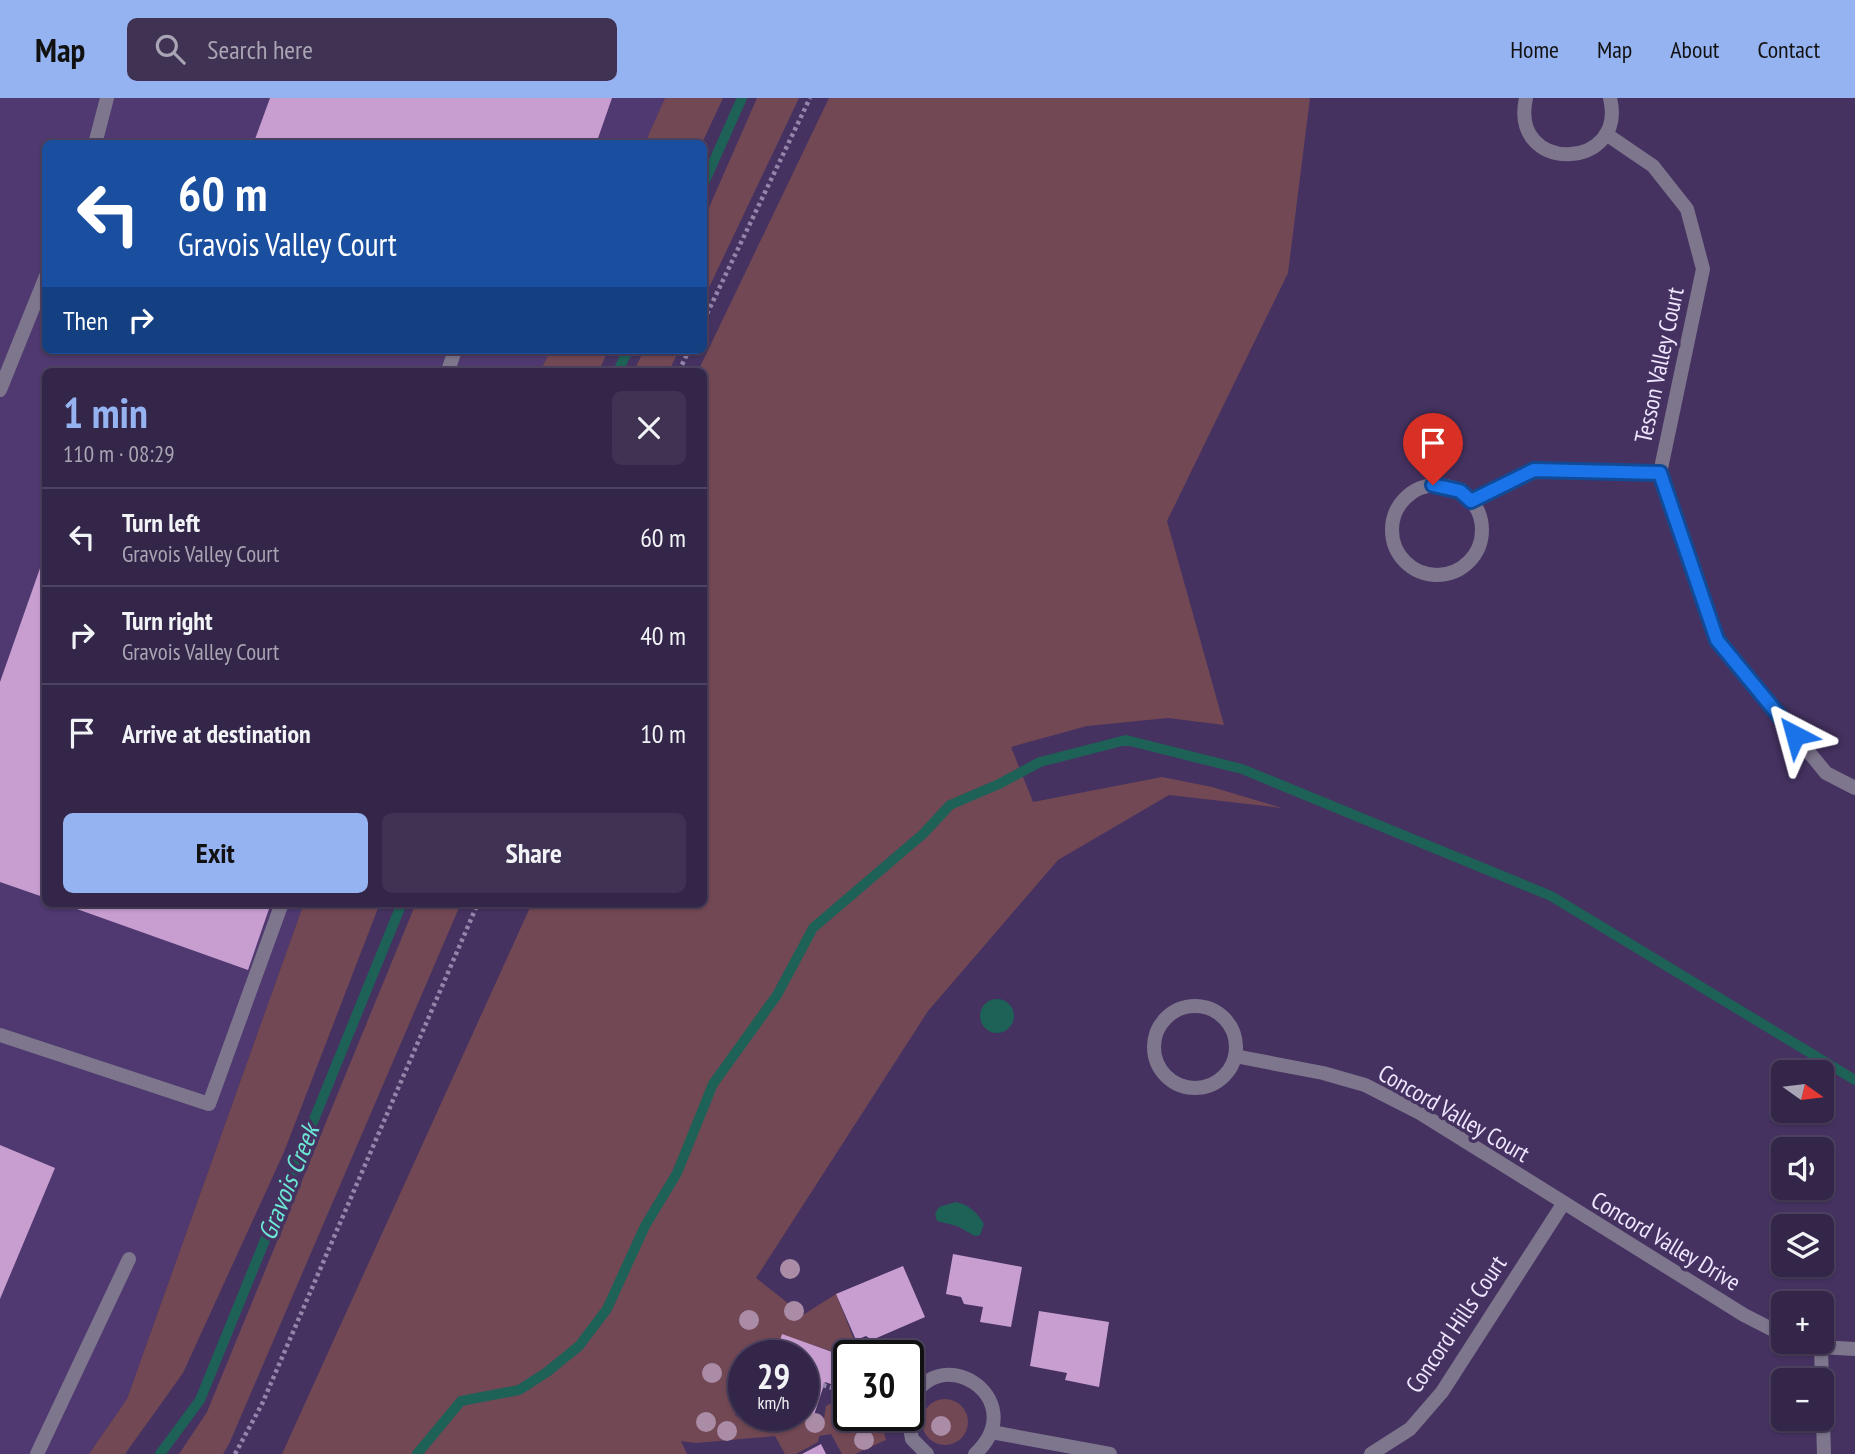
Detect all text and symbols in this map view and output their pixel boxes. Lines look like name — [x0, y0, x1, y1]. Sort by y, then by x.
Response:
search box — [127, 18, 617, 81]
text: Map — [35, 28, 85, 71]
icon: search — [151, 30, 189, 68]
text: Search here — [207, 33, 313, 66]
text: Home — [1510, 34, 1559, 65]
text: Map — [1597, 34, 1632, 65]
text: About — [1670, 34, 1719, 65]
text: Contact — [1757, 34, 1820, 65]
text: 60 m — [178, 161, 267, 225]
icon: left — [63, 168, 154, 259]
text: Gravois Valley Court — [178, 223, 397, 265]
street label: Tesson Valley Court — [1627, 284, 1691, 446]
icon: right — [122, 301, 160, 339]
text: Then — [63, 304, 108, 337]
text: 1 min — [63, 385, 148, 440]
button: close — [612, 391, 686, 465]
pin — [1403, 413, 1463, 485]
icon: arrive — [1414, 424, 1452, 462]
text: 110 m · 08:29 — [63, 439, 175, 468]
text: Turn left — [122, 506, 200, 539]
icon: left — [63, 518, 101, 556]
text: 60 m — [640, 521, 686, 554]
text: Gravois Valley Court — [122, 539, 279, 568]
text: Turn right — [122, 604, 213, 637]
icon: right — [63, 616, 101, 654]
text: 40 m — [640, 619, 686, 652]
text: Gravois Valley Court — [122, 637, 279, 666]
position arrow — [1758, 698, 1832, 772]
icon: arrive — [63, 714, 101, 752]
text: Arrive at destination — [122, 717, 311, 750]
text: 10 m — [640, 717, 686, 750]
button: Exit — [63, 813, 368, 893]
button: Share — [382, 813, 686, 893]
street label: Concord Valley Court — [1373, 1057, 1536, 1169]
north arrow — [1771, 1060, 1834, 1124]
map controls — [1771, 1060, 1834, 1431]
water label: Gravois Creek — [250, 1117, 327, 1245]
button: sound — [1771, 1137, 1834, 1200]
street label: Concord Valley Drive — [1586, 1184, 1746, 1298]
button: layers — [1771, 1214, 1834, 1277]
street label: Concord Hills Court — [1399, 1249, 1514, 1399]
button: + — [1771, 1291, 1834, 1354]
speed limit sign: 30 — [833, 1340, 924, 1431]
text: 29 — [757, 1353, 790, 1399]
button: − — [1771, 1368, 1834, 1431]
text: km/h — [758, 1391, 789, 1414]

